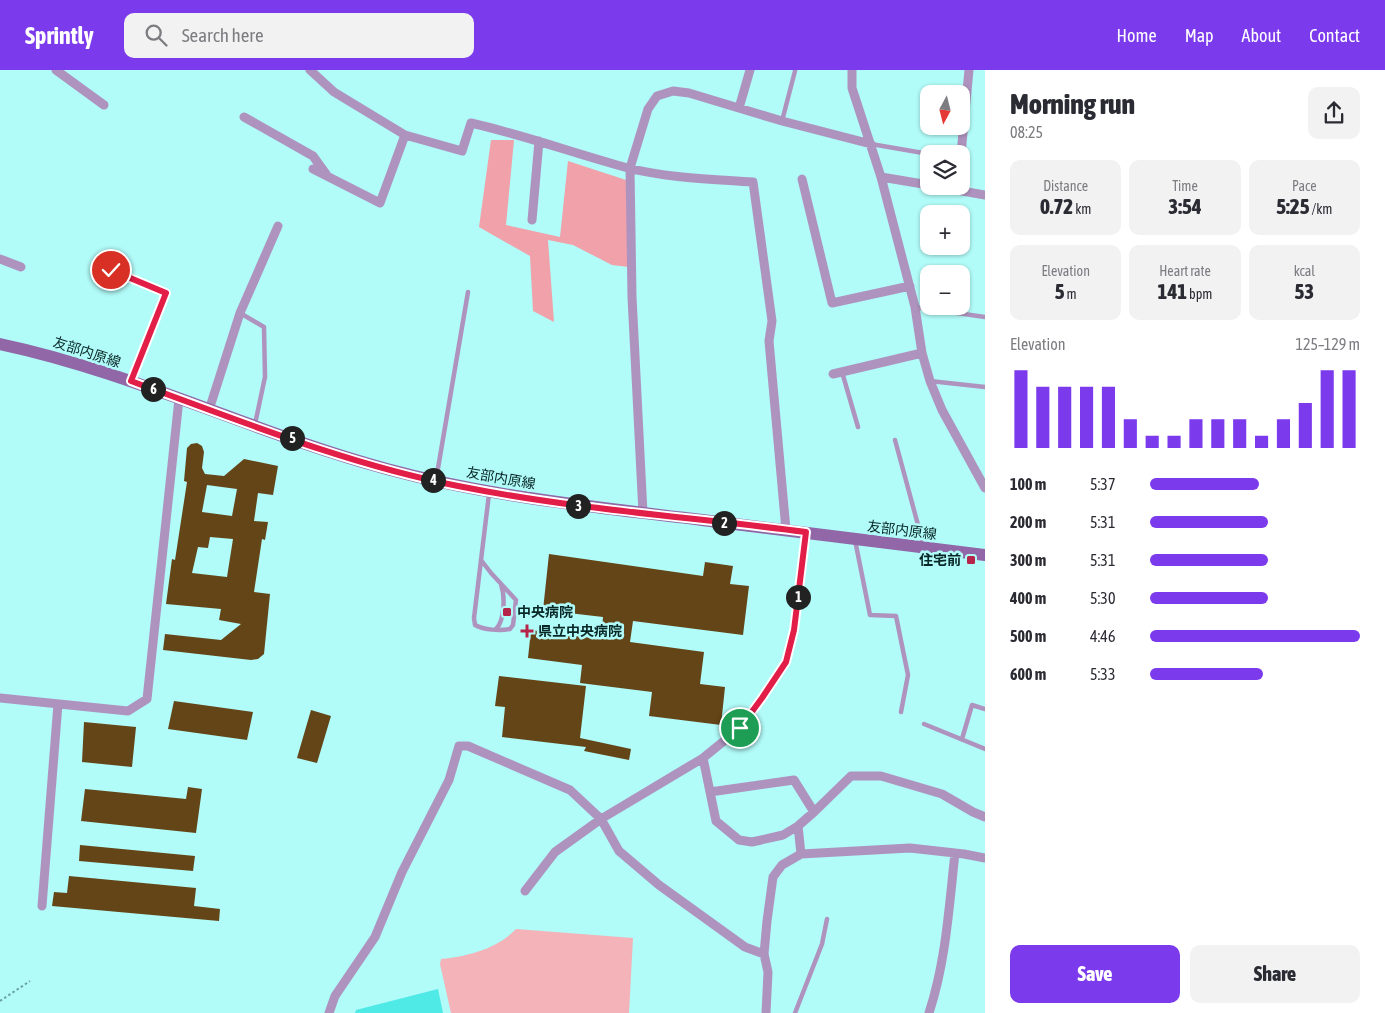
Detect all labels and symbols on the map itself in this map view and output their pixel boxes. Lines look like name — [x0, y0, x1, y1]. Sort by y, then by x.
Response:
north arrow — [920, 85, 970, 135]
pin — [90, 249, 132, 291]
street label: 友部内原線 — [51, 334, 123, 370]
pin: 6 — [140, 376, 166, 402]
pin: 5 — [280, 426, 304, 450]
street label: 友部内原線 — [465, 464, 537, 492]
pin: 4 — [420, 468, 446, 492]
pin: 3 — [566, 494, 590, 518]
pin: 2 — [712, 510, 736, 536]
street label: 友部内原線 — [866, 518, 938, 542]
place label: 住宅前 — [919, 552, 961, 568]
marker: 住宅前 — [965, 554, 977, 566]
pin: 1 — [786, 584, 810, 610]
place label: 中央病院 — [517, 604, 573, 620]
marker: 中央病院 — [501, 606, 513, 618]
place label: 県立中央病院 — [538, 623, 622, 639]
marker: 県立中央病院 — [520, 624, 534, 638]
pin — [719, 707, 761, 749]

